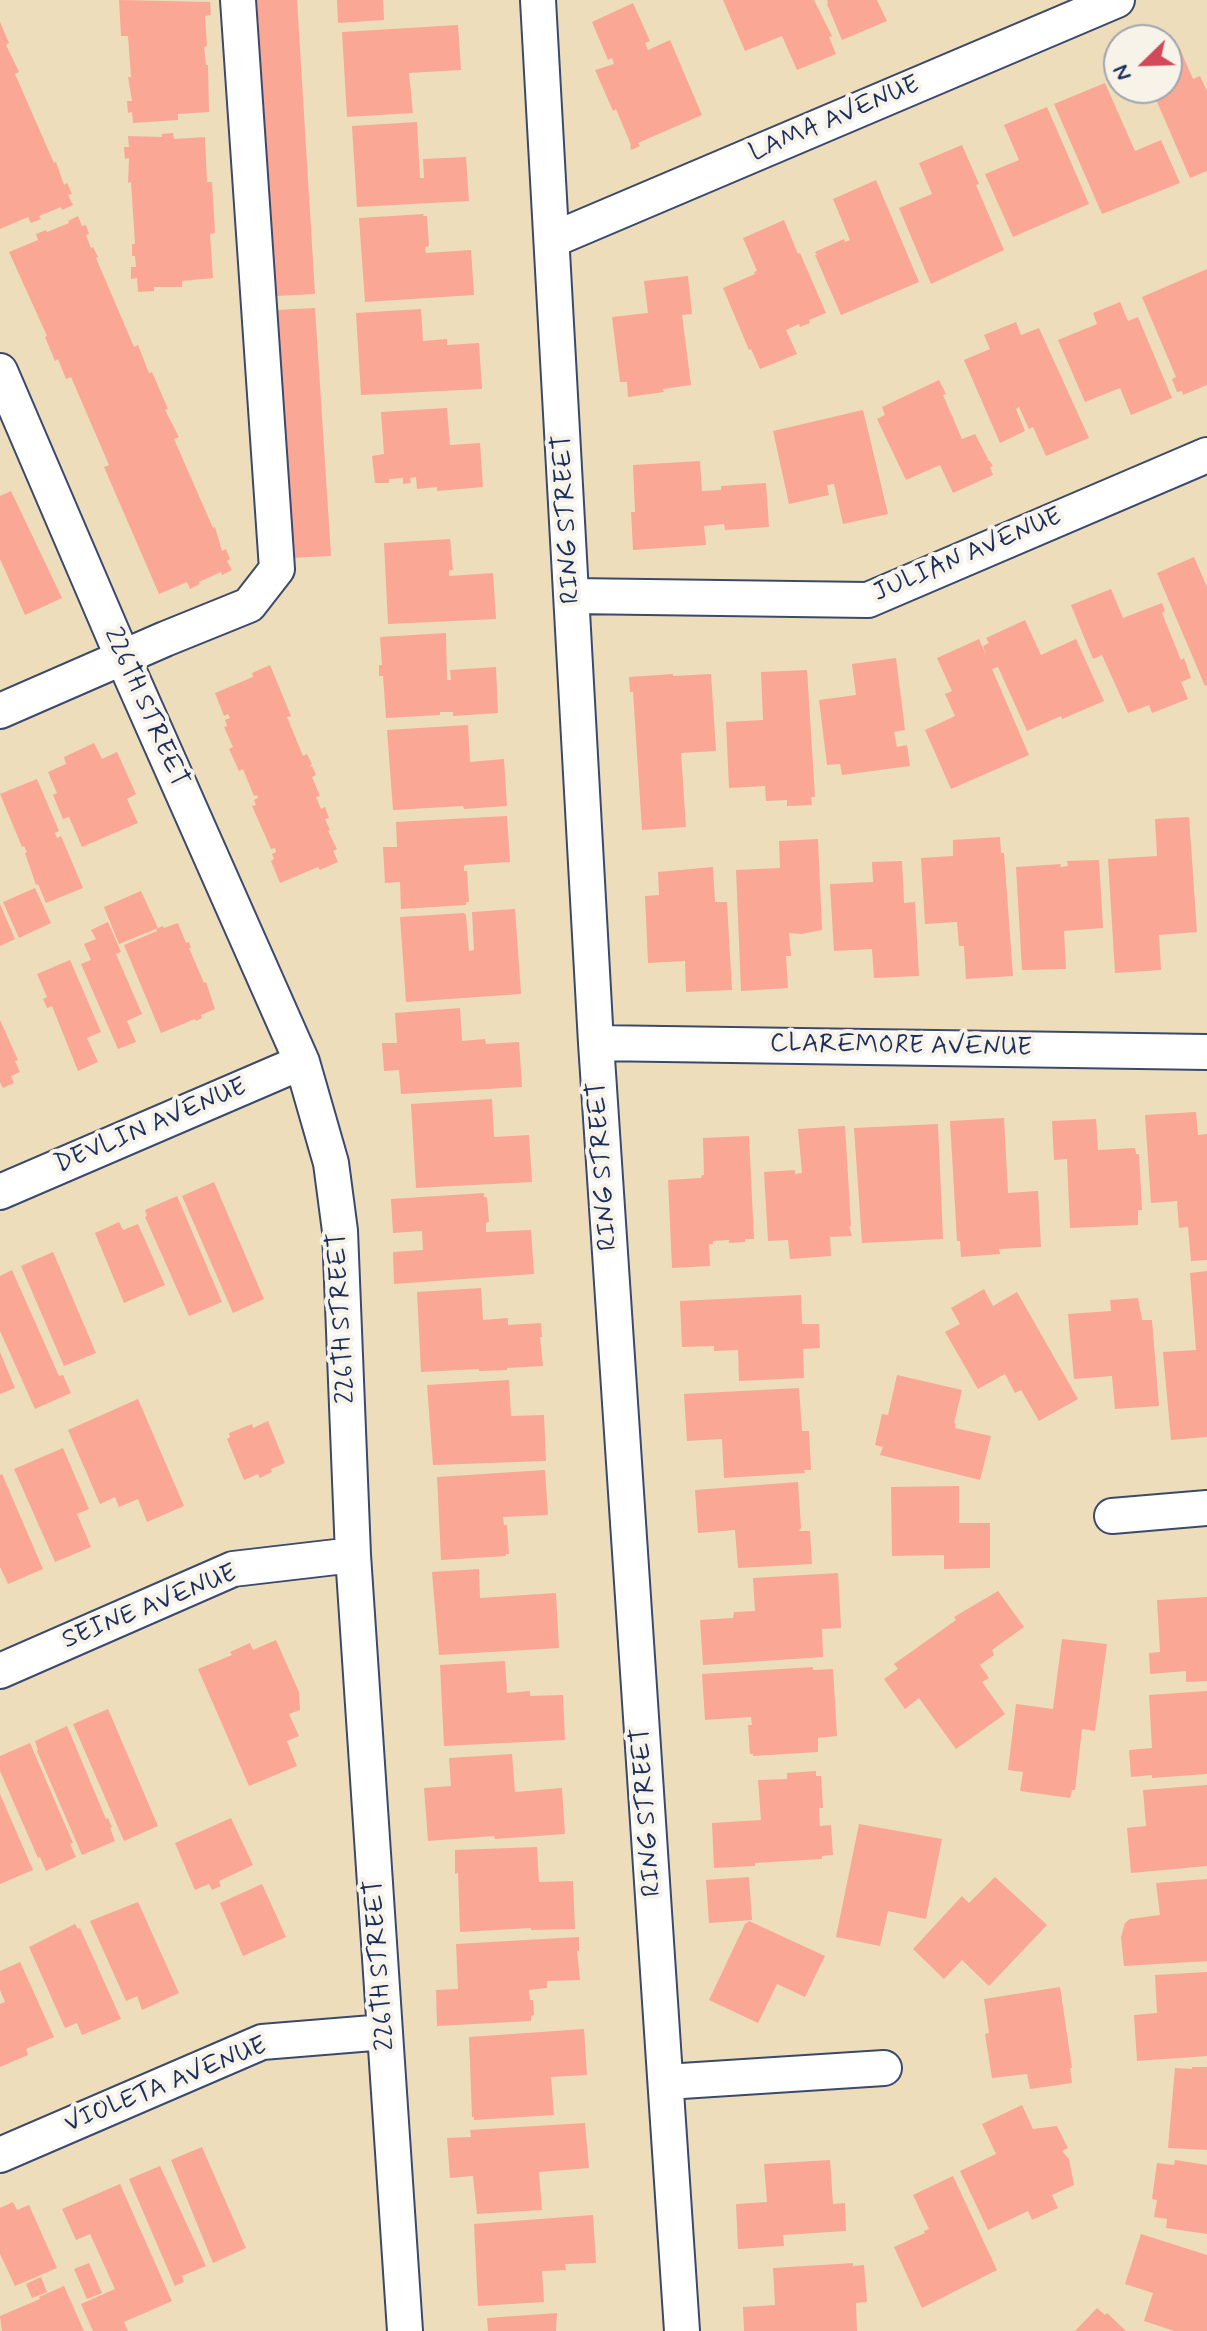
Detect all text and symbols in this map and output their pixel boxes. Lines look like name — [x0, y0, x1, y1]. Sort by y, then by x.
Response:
north arrow — [1103, 24, 1183, 104]
text: N — [1107, 60, 1138, 85]
street label: LAMA AVENUE — [745, 70, 925, 170]
street label: RING STREET — [548, 433, 588, 605]
street label: JULIAN AVENUE — [869, 502, 1067, 610]
street label: 226TH STREET — [96, 623, 194, 793]
street label: CLAREMORE AVENUE — [770, 1029, 1032, 1065]
street label: DEVLIN AVENUE — [50, 1072, 252, 1182]
street label: RING STREET — [583, 1080, 625, 1252]
street label: 226TH STREET — [323, 1231, 363, 1405]
street label: SEINE AVENUE — [58, 1559, 242, 1657]
street label: RING STREET — [627, 1726, 669, 1898]
street label: 226TH STREET — [359, 1878, 403, 2052]
street label: VIOLETA AVENUE — [60, 2031, 272, 2141]

